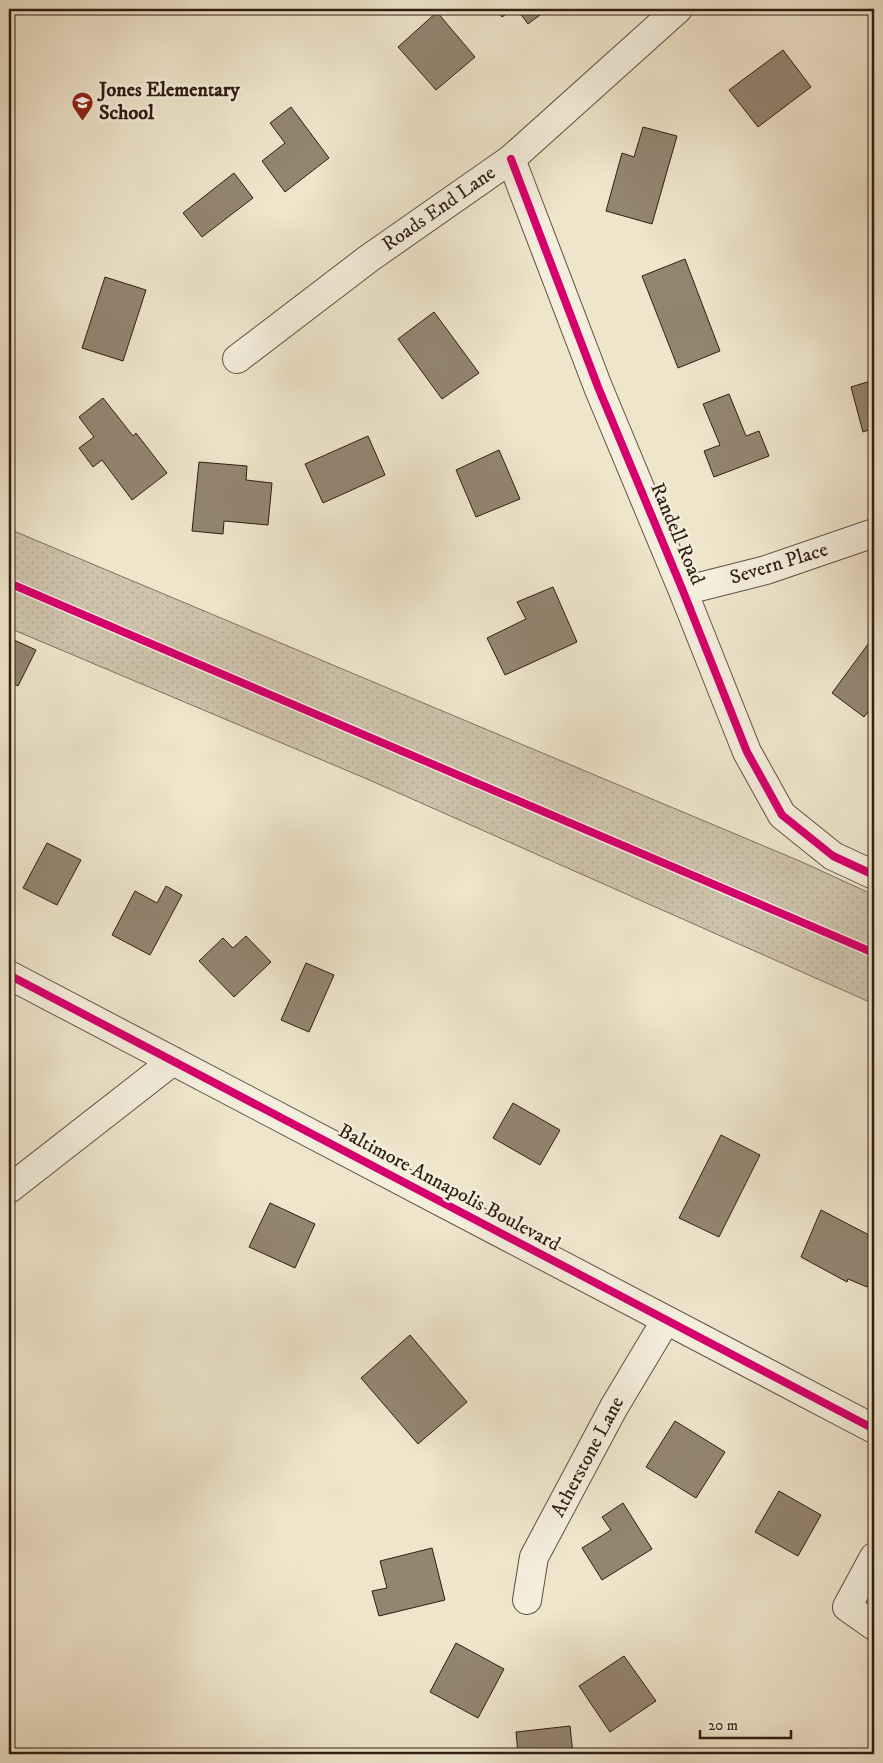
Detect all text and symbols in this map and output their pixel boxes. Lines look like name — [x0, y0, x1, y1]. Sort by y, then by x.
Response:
place label: Jones Elementary School — [97, 78, 240, 126]
school or university icon: Jones Elementary School — [71, 90, 95, 121]
street label: Roads End Lane — [377, 161, 501, 257]
street label: Randell Road — [644, 479, 710, 589]
street label: Severn Place — [727, 537, 831, 591]
street label: Baltimore Annapolis Boulevard — [334, 1119, 564, 1257]
street label: Atherstone Lane — [546, 1393, 630, 1521]
scale bar — [700, 1708, 792, 1740]
text: 20 m — [708, 1716, 738, 1735]

